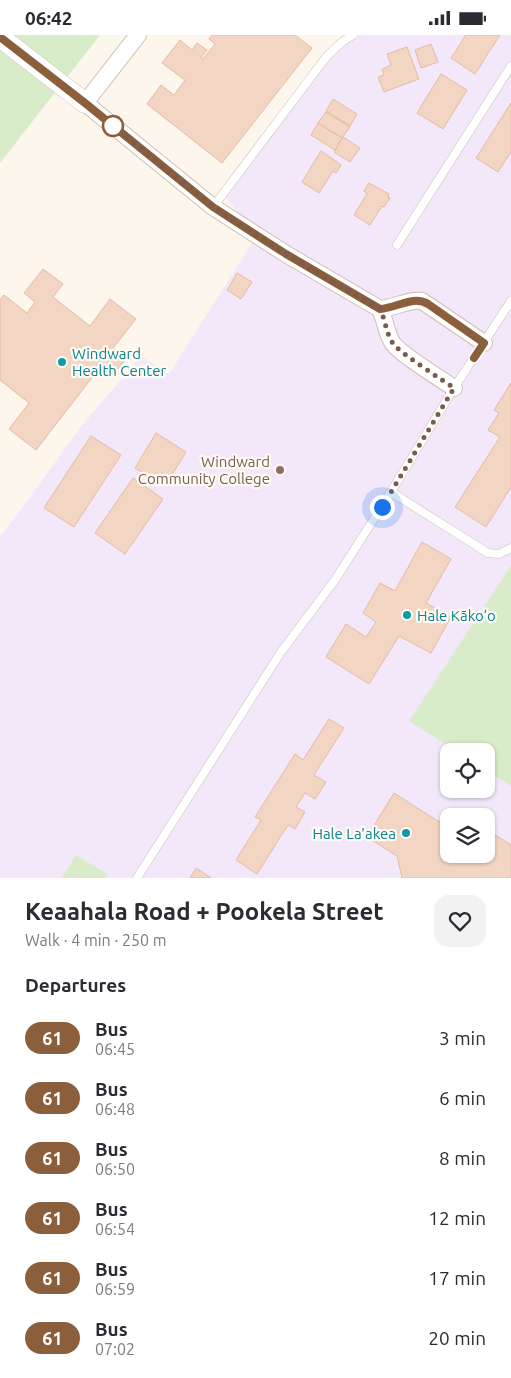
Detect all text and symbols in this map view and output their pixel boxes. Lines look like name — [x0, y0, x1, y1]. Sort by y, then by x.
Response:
text: 06:42 — [25, 7, 73, 29]
unlabelled marker — [102, 115, 124, 137]
place label: Windward Health Center — [72, 345, 166, 379]
marker: Windward Health Center — [56, 356, 68, 368]
place label: Windward Community College — [138, 453, 270, 487]
marker: Windward Community College — [274, 464, 286, 476]
your location — [370, 495, 395, 520]
place label: Hale Kāko‘o — [417, 607, 496, 624]
marker: Hale Kāko‘o — [401, 609, 413, 621]
map controls — [440, 743, 495, 863]
button: locate — [440, 743, 495, 798]
button: layers — [440, 808, 495, 863]
place label: Hale La'akea — [312, 825, 396, 842]
marker: Hale La'akea — [400, 827, 412, 839]
button: heart — [434, 895, 486, 947]
text: Keaahala Road + Pookela Street — [25, 898, 384, 925]
text: Walk · 4 min · 250 m — [25, 931, 167, 949]
text: Departures — [25, 974, 126, 996]
text: Bus — [95, 1018, 128, 1040]
text: 3 min — [439, 1027, 486, 1049]
text: 61 — [42, 1028, 63, 1048]
text: 06:45 — [95, 1040, 135, 1058]
text: Bus — [95, 1078, 128, 1100]
text: 6 min — [439, 1087, 486, 1109]
text: 61 — [42, 1088, 63, 1108]
text: 06:48 — [95, 1100, 135, 1118]
text: Bus — [95, 1138, 128, 1160]
text: 8 min — [439, 1147, 486, 1169]
text: 61 — [42, 1148, 63, 1168]
text: 06:50 — [95, 1160, 135, 1178]
text: Bus — [95, 1198, 128, 1220]
text: 12 min — [428, 1207, 486, 1229]
text: 61 — [42, 1208, 63, 1228]
text: 06:54 — [95, 1220, 135, 1238]
text: Bus — [95, 1258, 128, 1280]
text: 17 min — [428, 1267, 486, 1289]
text: 61 — [42, 1268, 63, 1288]
text: 06:59 — [95, 1280, 135, 1298]
text: Bus — [95, 1318, 128, 1340]
text: 20 min — [428, 1327, 486, 1349]
text: 61 — [42, 1328, 63, 1348]
text: 07:02 — [95, 1340, 135, 1358]

